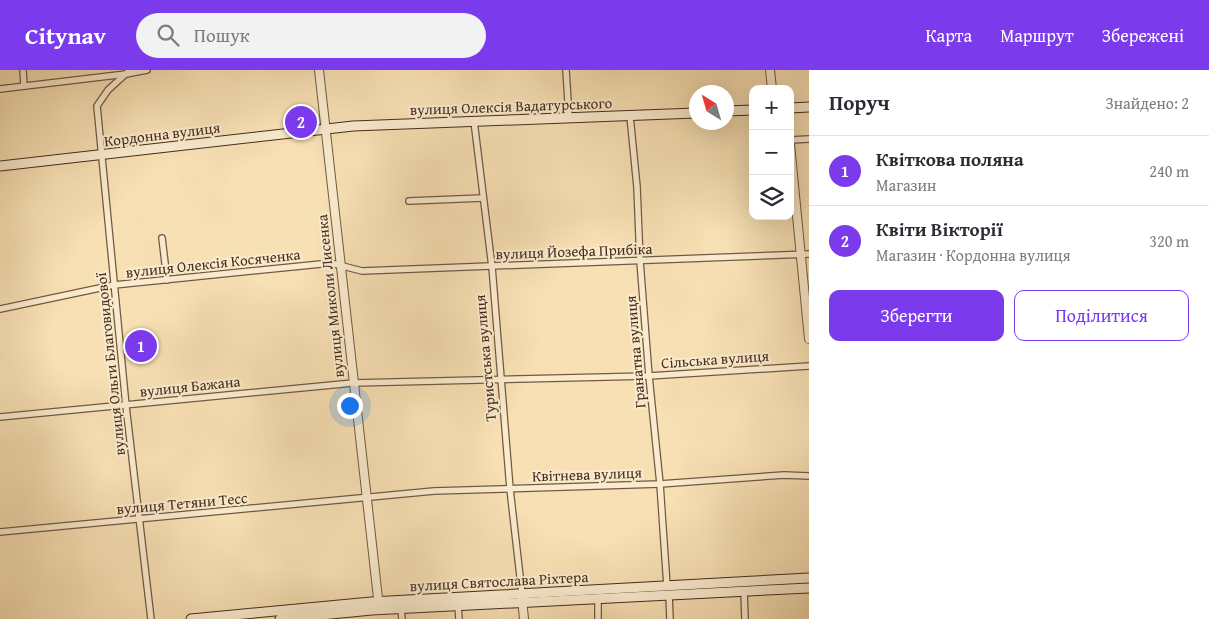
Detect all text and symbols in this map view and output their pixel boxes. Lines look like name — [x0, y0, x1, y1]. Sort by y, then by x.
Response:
search box — [136, 13, 486, 58]
text: Citynav — [25, 18, 106, 53]
icon: search — [154, 21, 182, 49]
text: Пошук — [194, 21, 250, 49]
text: Карта — [926, 22, 972, 49]
text: Маршрут — [1000, 22, 1074, 49]
text: Збережені — [1102, 22, 1184, 49]
north arrow — [689, 85, 734, 130]
map controls — [749, 85, 794, 220]
button: + — [749, 85, 794, 130]
text: Поруч — [829, 87, 890, 118]
text: Знайдено: 2 — [1106, 91, 1189, 115]
street label: вулиця Олексія Вадатурського — [409, 92, 613, 120]
pin: 2 — [285, 103, 317, 141]
street label: Кордонна вулиця — [103, 116, 222, 152]
button: − — [749, 130, 794, 175]
text: Квіткова поляна — [876, 145, 1024, 173]
text: 1 — [841, 159, 849, 183]
text: 240 m — [1149, 159, 1189, 183]
text: Магазин — [876, 173, 936, 197]
button: layers — [749, 175, 794, 220]
street label: вулиця Миколи Лисенка — [311, 212, 349, 379]
text: Квіти Вікторії — [876, 215, 1003, 243]
text: 2 — [841, 229, 849, 253]
text: 320 m — [1149, 229, 1189, 253]
street label: вулиця Йозефа Прибіка — [495, 238, 654, 264]
street label: вулиця Олексія Косяченка — [125, 243, 302, 283]
text: Магазин · Кордонна вулиця — [876, 243, 1071, 267]
street label: вулиця Ольги Благовидової — [90, 271, 130, 457]
button: Зберегти — [829, 290, 1004, 341]
button: Поділитися — [1014, 290, 1189, 341]
street label: Туристська вулиця — [469, 293, 501, 422]
street label: Гранатна вулиця — [620, 294, 650, 409]
pin: 1 — [125, 327, 157, 365]
street label: Сільська вулиця — [660, 345, 770, 373]
street label: вулиця Бажана — [139, 370, 242, 402]
your location — [337, 393, 363, 419]
street label: Квітнева вулиця — [532, 462, 643, 486]
street label: вулиця Тетяни Тесс — [116, 487, 249, 519]
street label: вулиця Святослава Ріхтера — [409, 566, 590, 596]

